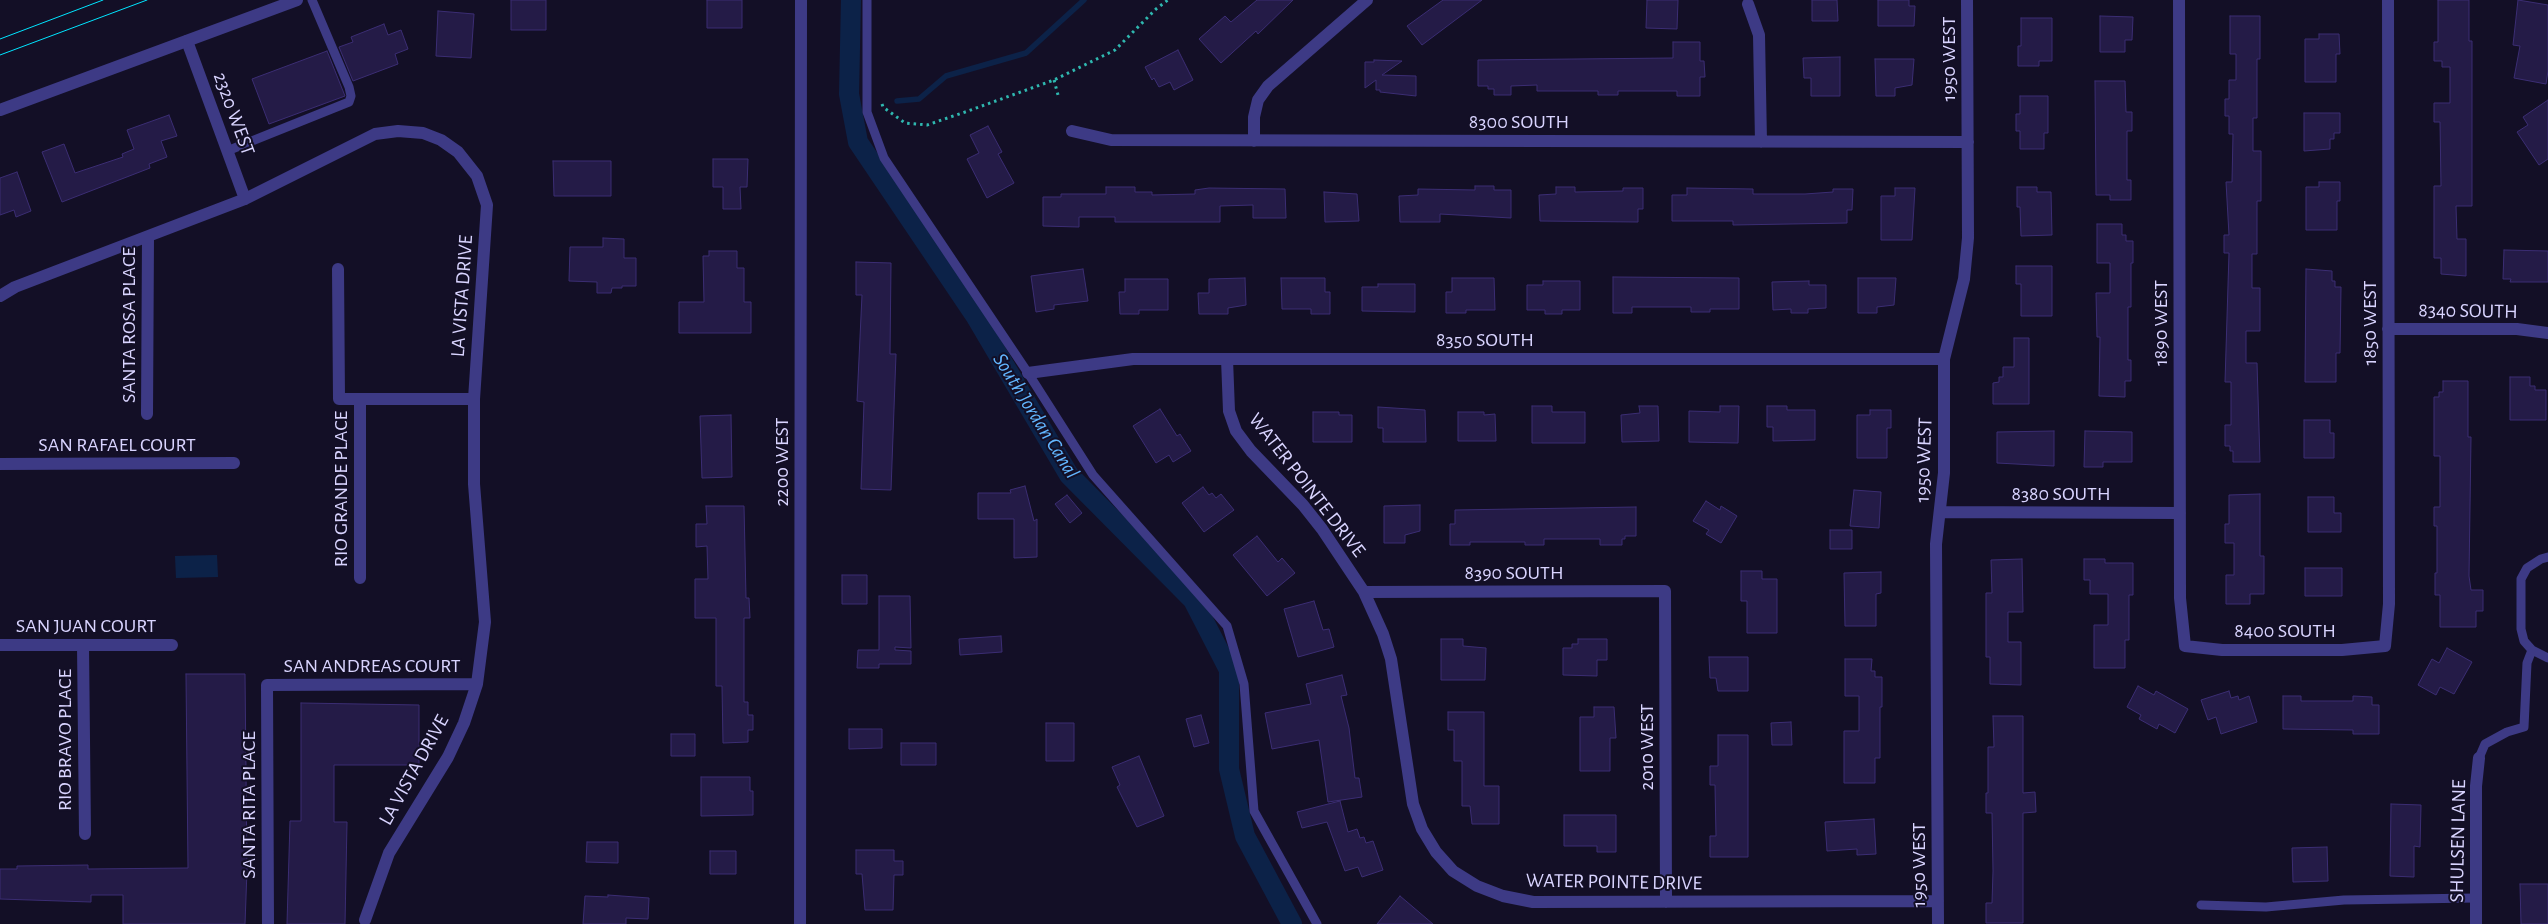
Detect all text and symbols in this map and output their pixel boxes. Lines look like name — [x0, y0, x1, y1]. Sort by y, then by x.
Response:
street label: 1950 WEST — [1937, 17, 1961, 101]
street label: 2320 WEST — [208, 69, 260, 159]
street label: 8300 SOUTH — [1469, 110, 1569, 134]
street label: LA VISTA DRIVE — [446, 234, 478, 358]
street label: SANTA ROSA PLACE — [117, 247, 141, 403]
street label: 1890 WEST — [2149, 280, 2173, 366]
street label: 1850 WEST — [2358, 281, 2382, 365]
street label: 8340 SOUTH — [2418, 298, 2518, 324]
street label: 8350 SOUTH — [1436, 328, 1534, 352]
water label: South Jordan Canal — [987, 348, 1085, 484]
street label: WATER POINTE DRIVE — [1243, 408, 1371, 562]
street label: RIO GRANDE PLACE — [329, 411, 353, 567]
street label: 2200 WEST — [770, 417, 794, 507]
street label: 1950 WEST — [1911, 417, 1937, 503]
street label: SAN RAFAEL COURT — [38, 433, 196, 457]
street label: 8380 SOUTH — [2011, 482, 2111, 506]
street label: 8390 SOUTH — [1464, 561, 1564, 585]
street label: SAN JUAN COURT — [16, 614, 156, 638]
street label: 8400 SOUTH — [2234, 619, 2336, 643]
street label: SAN ANDREAS COURT — [284, 654, 460, 678]
street label: RIO BRAVO PLACE — [53, 669, 77, 811]
street label: 2010 WEST — [1635, 704, 1659, 790]
street label: LA VISTA DRIVE — [374, 711, 454, 829]
street label: SANTA RITA PLACE — [237, 731, 261, 879]
street label: SHULSEN LANE — [2445, 779, 2471, 903]
street label: 1950 WEST — [1907, 823, 1931, 907]
street label: WATER POINTE DRIVE — [1526, 868, 1702, 896]

